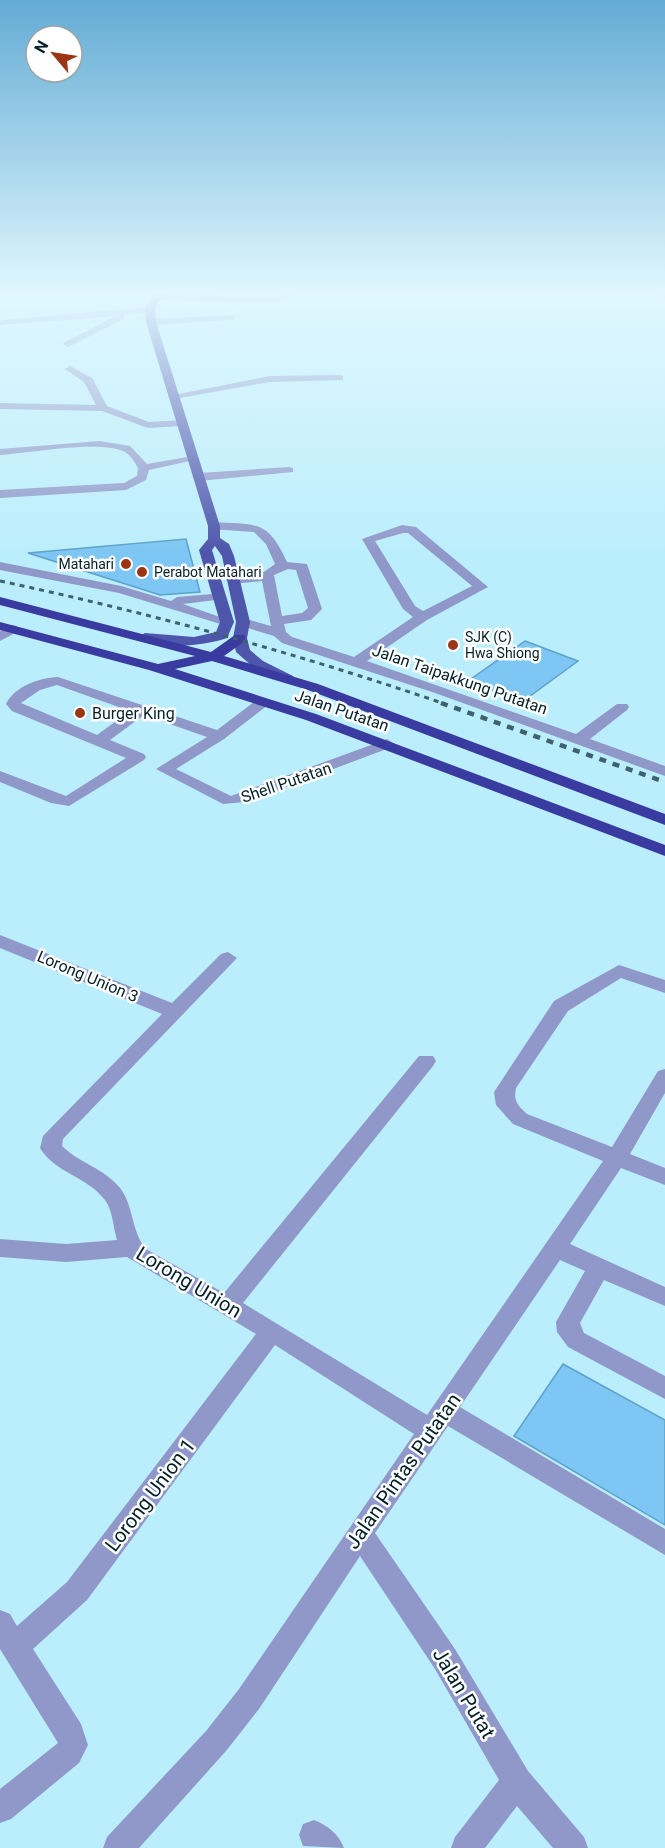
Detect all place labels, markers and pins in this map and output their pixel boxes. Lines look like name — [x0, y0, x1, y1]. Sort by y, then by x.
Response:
place label: Matahari — [58, 556, 114, 572]
marker: Matahari — [119, 557, 133, 571]
place label: Perabot Matahari — [154, 564, 262, 580]
marker: Perabot Matahari — [135, 565, 149, 579]
place label: SJK (C) Hwa Shiong — [465, 629, 540, 661]
marker: SJK (C) Hwa Shiong — [446, 638, 460, 652]
place label: Burger King — [92, 704, 175, 723]
marker: Burger King — [73, 706, 87, 720]

